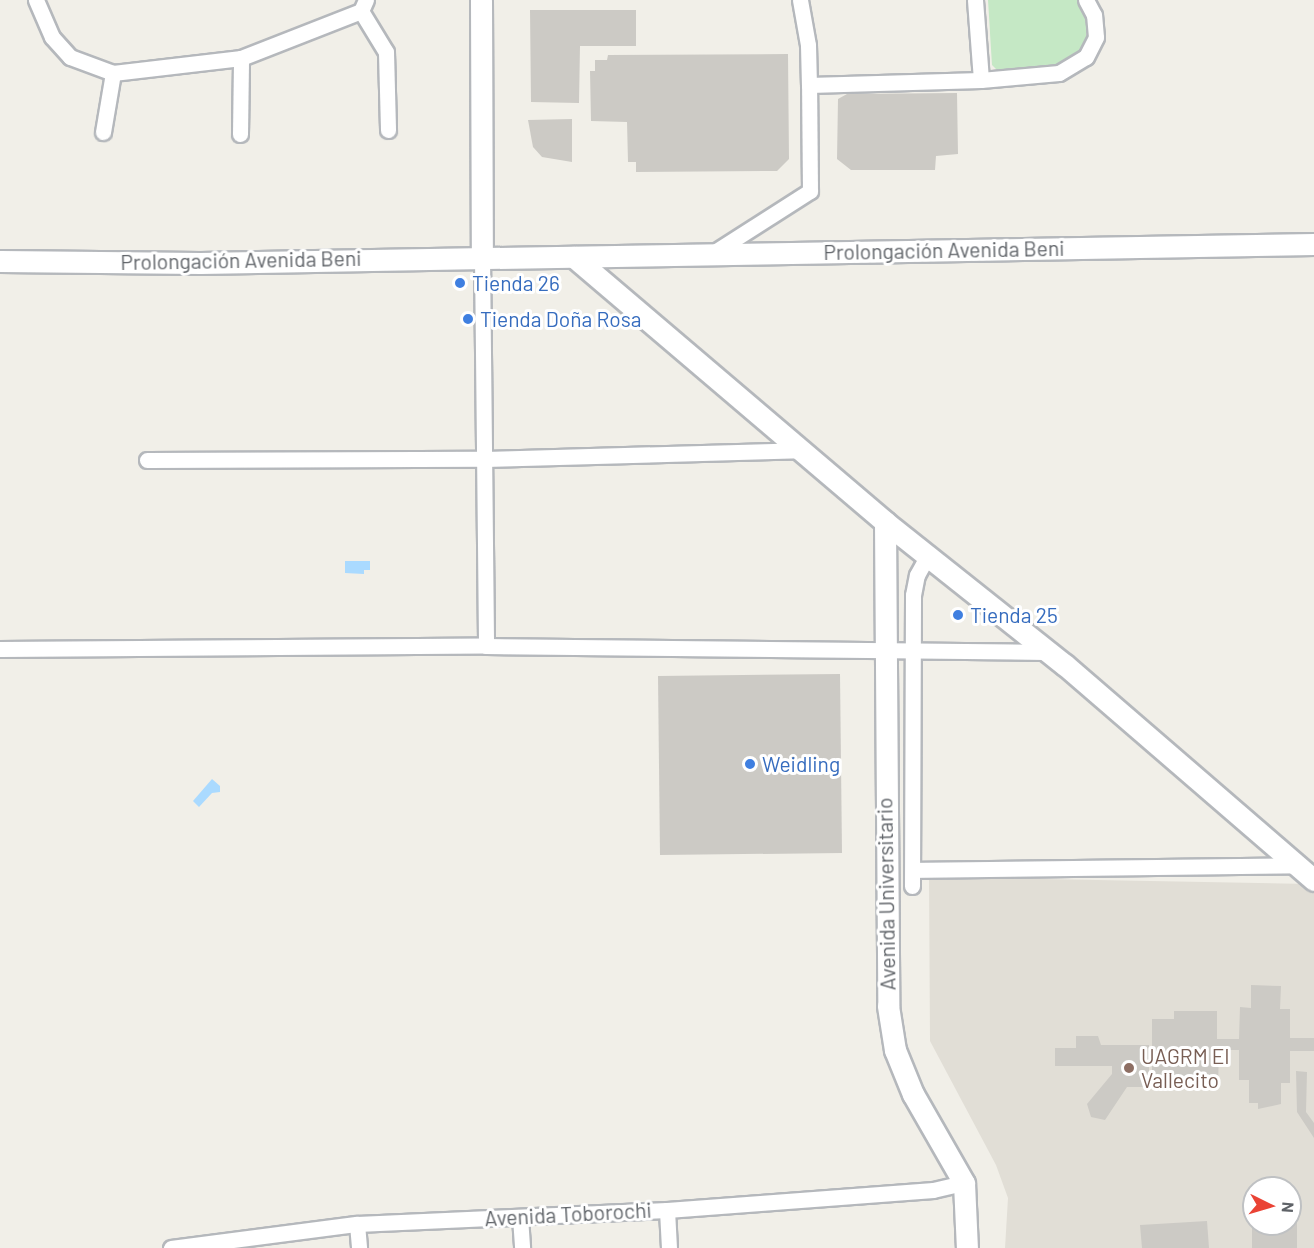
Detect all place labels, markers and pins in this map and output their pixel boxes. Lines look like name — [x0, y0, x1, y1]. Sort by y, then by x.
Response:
place label: Tienda 26 — [472, 270, 560, 296]
marker: Tienda 26 — [453, 276, 467, 290]
place label: Tienda Doña Rosa — [480, 306, 642, 332]
marker: Tienda Doña Rosa — [461, 312, 475, 326]
place label: Tienda 25 — [970, 602, 1058, 628]
marker: Tienda 25 — [951, 608, 965, 622]
place label: Weidling — [762, 751, 840, 777]
marker: Weidling — [743, 757, 757, 771]
place label: UAGRM El Vallecito — [1141, 1043, 1229, 1093]
marker: UAGRM El Vallecito — [1122, 1061, 1136, 1075]

